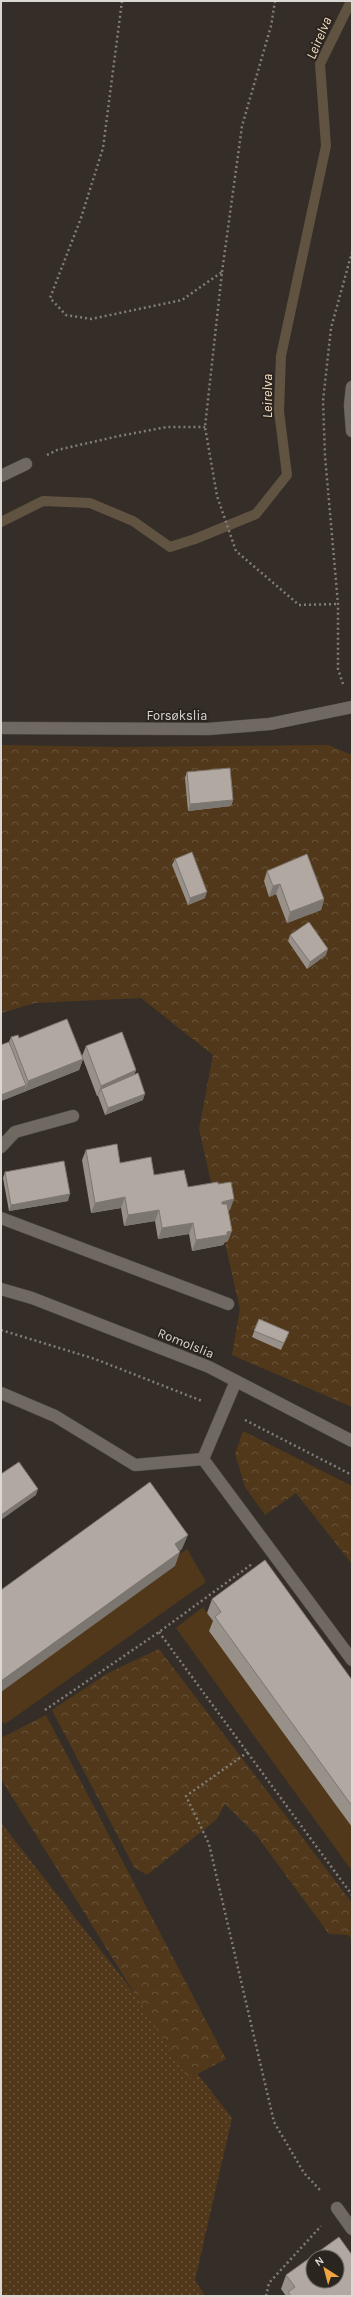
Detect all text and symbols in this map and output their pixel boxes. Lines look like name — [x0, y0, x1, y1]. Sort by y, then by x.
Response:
water label: Leirelva — [303, 14, 335, 62]
water label: Leirelva — [259, 374, 276, 418]
street label: Forsøkslia — [146, 708, 208, 723]
street label: Romolslia — [156, 1325, 216, 1361]
north arrow — [305, 2249, 345, 2289]
text: N — [312, 2254, 326, 2269]

